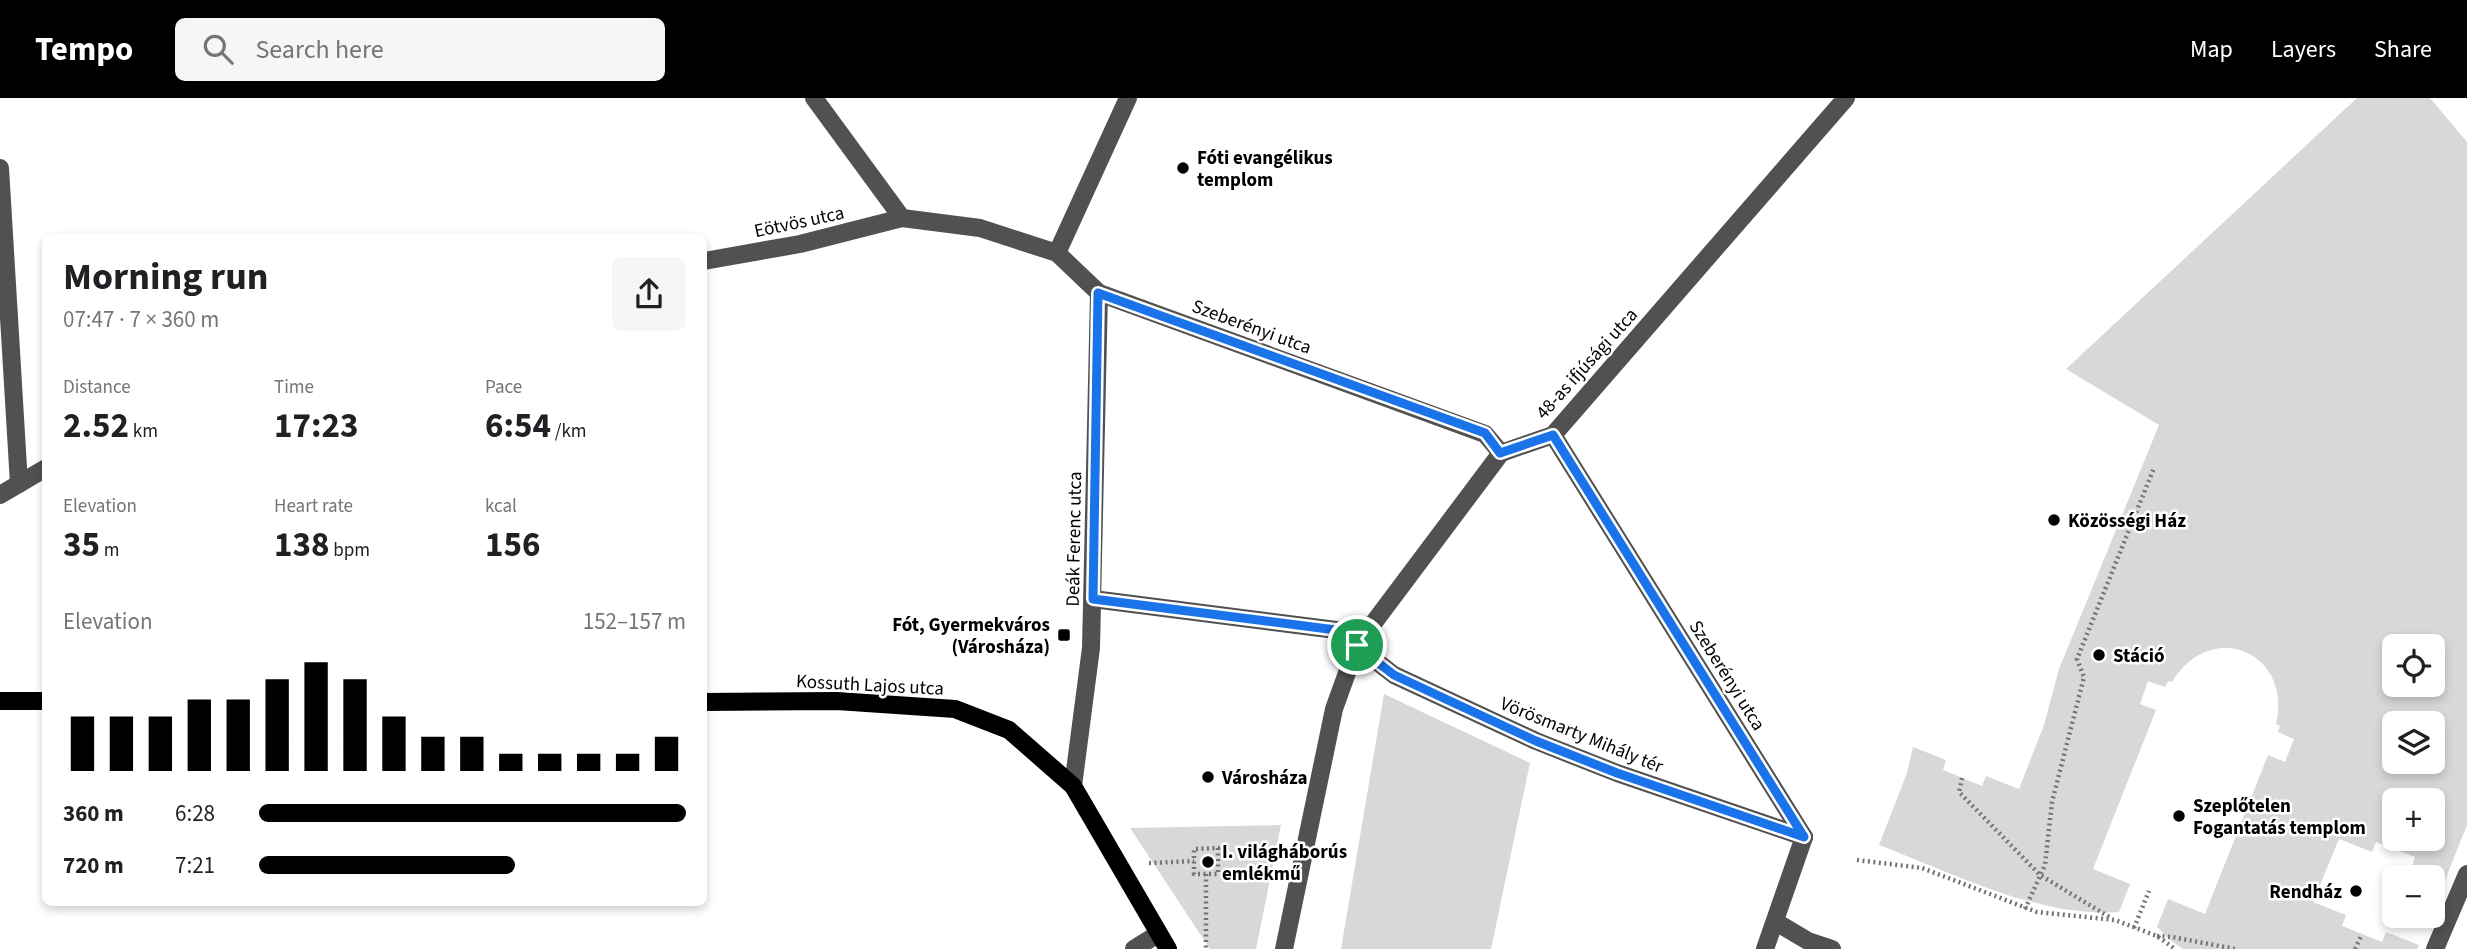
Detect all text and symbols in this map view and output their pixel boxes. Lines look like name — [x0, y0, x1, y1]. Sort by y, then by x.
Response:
search box — [175, 18, 665, 81]
text: Tempo — [35, 26, 133, 73]
icon: search — [199, 30, 237, 68]
text: Search here — [255, 31, 384, 68]
text: Map — [2190, 32, 2233, 67]
text: Layers — [2271, 32, 2336, 67]
text: Share — [2374, 32, 2432, 67]
place label: Fóti evangélikus templom — [1197, 145, 1333, 194]
marker: Fóti evangélikus templom — [1175, 160, 1191, 176]
street label: Eötvös utca — [752, 200, 847, 245]
text: Morning run — [63, 250, 268, 304]
button: share — [612, 257, 686, 331]
street label: Szeberényi utca — [1188, 293, 1315, 362]
street label: 48-as ifjúsági utca — [1530, 302, 1644, 426]
text: 07:47 · 7 × 360 m — [63, 303, 219, 336]
text: Distance — [63, 374, 131, 401]
text: Time — [274, 374, 314, 401]
text: Pace — [485, 374, 522, 401]
text: 2.52 — [63, 401, 129, 451]
text: 17:23 — [274, 401, 358, 451]
text: 6:54 — [485, 401, 551, 451]
text: km — [129, 418, 158, 445]
text: /km — [551, 418, 587, 445]
street label: Deák Ferenc utca — [1060, 471, 1089, 607]
text: Elevation — [63, 493, 137, 520]
text: Heart rate — [274, 493, 353, 520]
text: kcal — [485, 493, 517, 520]
place label: Közösségi Ház — [2068, 508, 2186, 535]
marker: Közösségi Ház — [2046, 512, 2062, 528]
text: 35 — [63, 520, 100, 570]
text: 138 — [274, 520, 329, 570]
text: 156 — [485, 520, 540, 570]
text: m — [100, 537, 120, 564]
text: bpm — [329, 537, 370, 564]
text: Elevation — [63, 605, 153, 638]
text: 152–157 m — [583, 605, 686, 638]
place label: Fót, Gyermekváros (Városháza) — [892, 612, 1050, 661]
pin — [1327, 615, 1387, 675]
street label: Szeberényi utca — [1682, 615, 1771, 736]
icon: arrive — [1338, 626, 1376, 664]
marker: Fót, Gyermekváros (Városháza) — [1056, 627, 1072, 643]
map controls — [2382, 634, 2445, 928]
button: locate — [2382, 634, 2445, 697]
place label: Stáció — [2113, 643, 2165, 670]
marker: Stáció — [2091, 647, 2107, 663]
street label: Kossuth Lajos utca — [795, 668, 945, 703]
street label: Vörösmarty Mihály tér — [1496, 690, 1667, 781]
button: layers — [2382, 711, 2445, 774]
place label: Városháza — [1221, 765, 1308, 792]
marker: Városháza — [1200, 769, 1216, 785]
button: + — [2382, 788, 2445, 851]
place label: Szeplőtelen Fogantatás templom — [2193, 793, 2366, 842]
text: 360 m — [63, 797, 124, 830]
text: 6:28 — [175, 797, 215, 830]
marker: Szeplőtelen Fogantatás templom — [2171, 808, 2187, 824]
place label: I. világháborús emlékmű — [1222, 839, 1347, 888]
text: 720 m — [63, 849, 124, 882]
text: 7:21 — [175, 849, 215, 882]
marker: I. világháborús emlékmű — [1200, 854, 1216, 870]
button: − — [2382, 865, 2445, 928]
place label: Rendház — [2269, 879, 2342, 906]
marker: Rendház — [2348, 883, 2364, 899]

